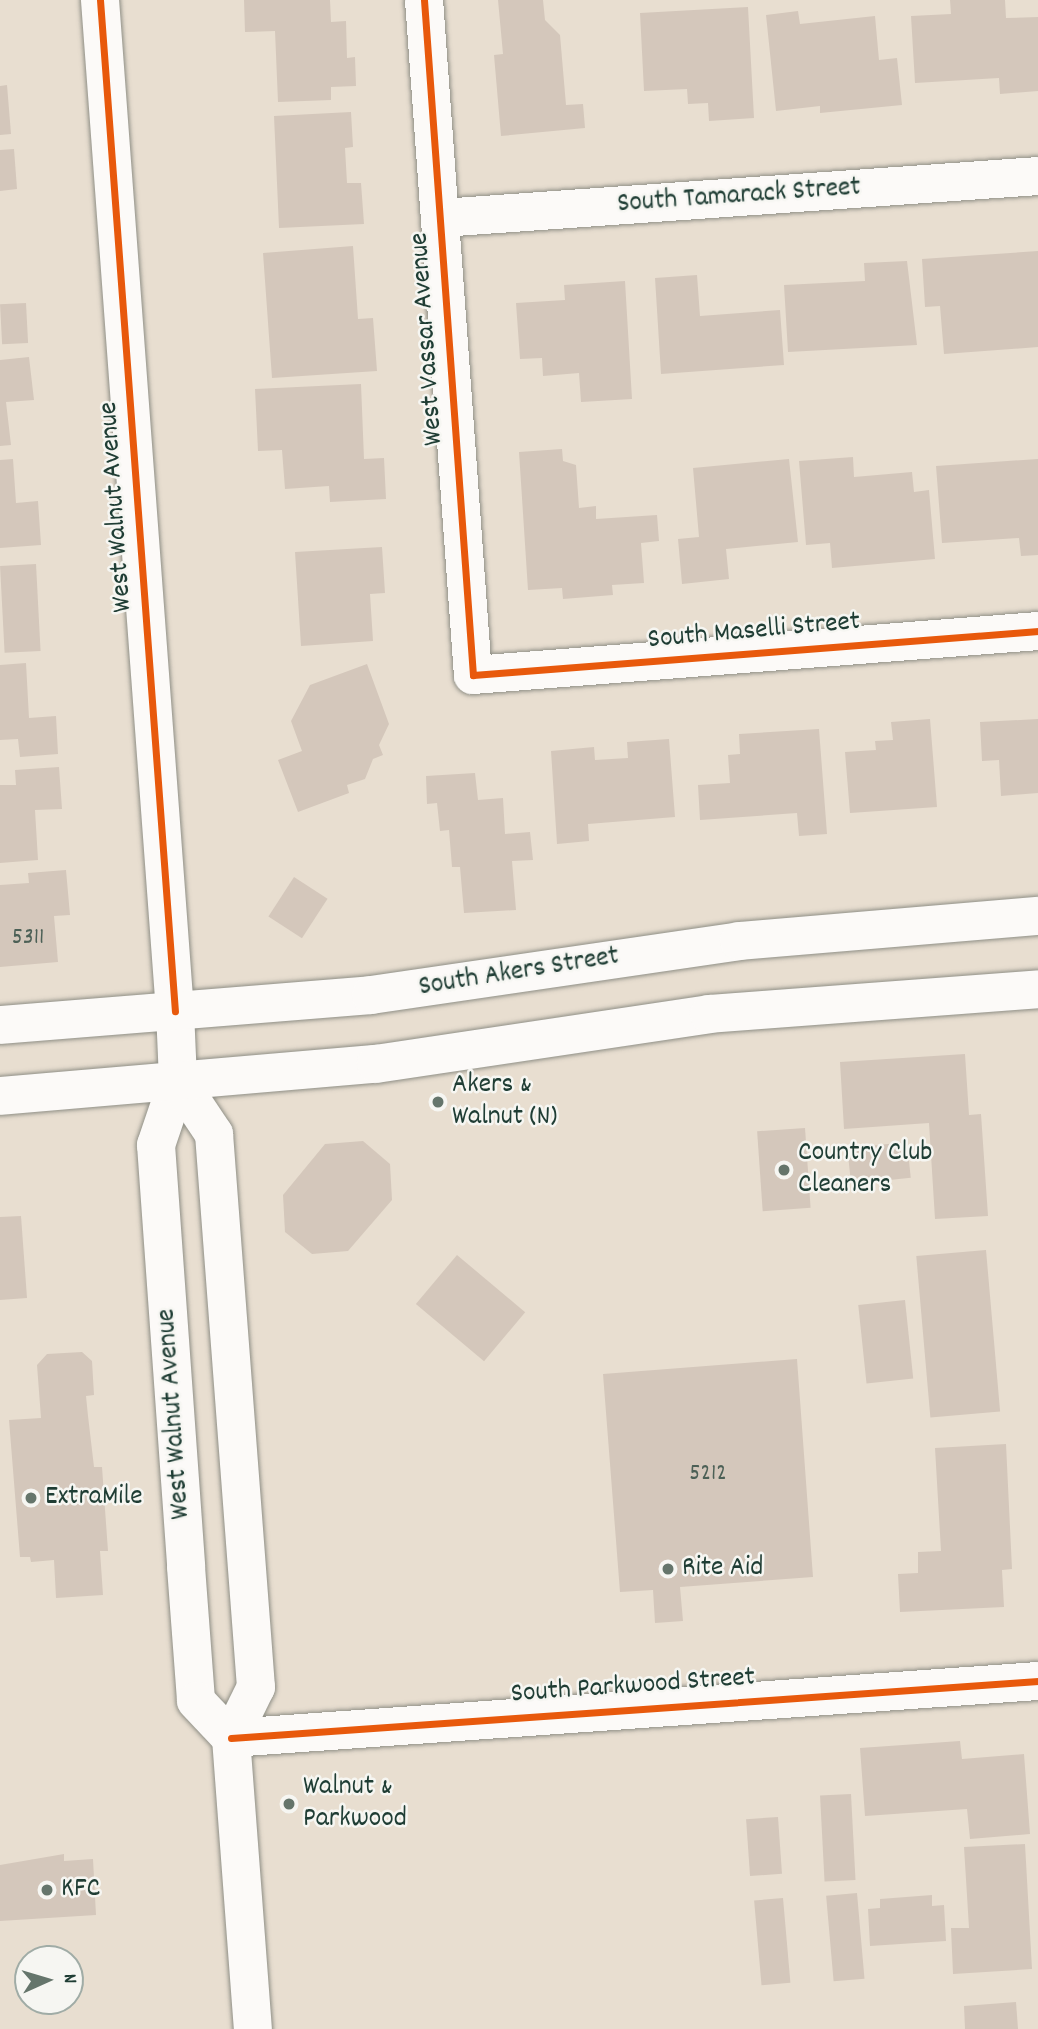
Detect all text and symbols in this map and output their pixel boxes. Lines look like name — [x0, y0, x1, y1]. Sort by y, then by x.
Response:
street label: South Tamarack Street — [616, 172, 862, 222]
street label: West Vassar Avenue — [404, 231, 452, 447]
street label: West Walnut Avenue — [93, 401, 141, 613]
street label: South Maselli Street — [646, 606, 862, 658]
house number: 5311 — [12, 925, 44, 953]
street label: South Akers Street — [417, 941, 621, 1005]
place label: Akers & Walnut (N) — [452, 1069, 557, 1135]
marker: Akers & Walnut (N) — [430, 1094, 446, 1110]
place label: Country Club Cleaners — [798, 1137, 932, 1203]
marker: Country Club Cleaners — [776, 1162, 792, 1178]
street label: West Walnut Avenue — [151, 1308, 199, 1520]
house number: 5212 — [689, 1461, 727, 1489]
place label: ExtraMile — [45, 1481, 142, 1515]
marker: ExtraMile — [23, 1490, 39, 1506]
place label: Rite Aid — [682, 1552, 763, 1586]
marker: Rite Aid — [660, 1561, 676, 1577]
street label: South Parkwood Street — [510, 1662, 756, 1712]
place label: Walnut & Parkwood — [303, 1771, 407, 1837]
marker: Walnut & Parkwood — [281, 1796, 297, 1812]
place label: KFC — [61, 1873, 100, 1907]
marker: KFC — [39, 1882, 55, 1898]
north arrow — [14, 1945, 84, 2015]
text: N — [55, 1973, 82, 1984]

